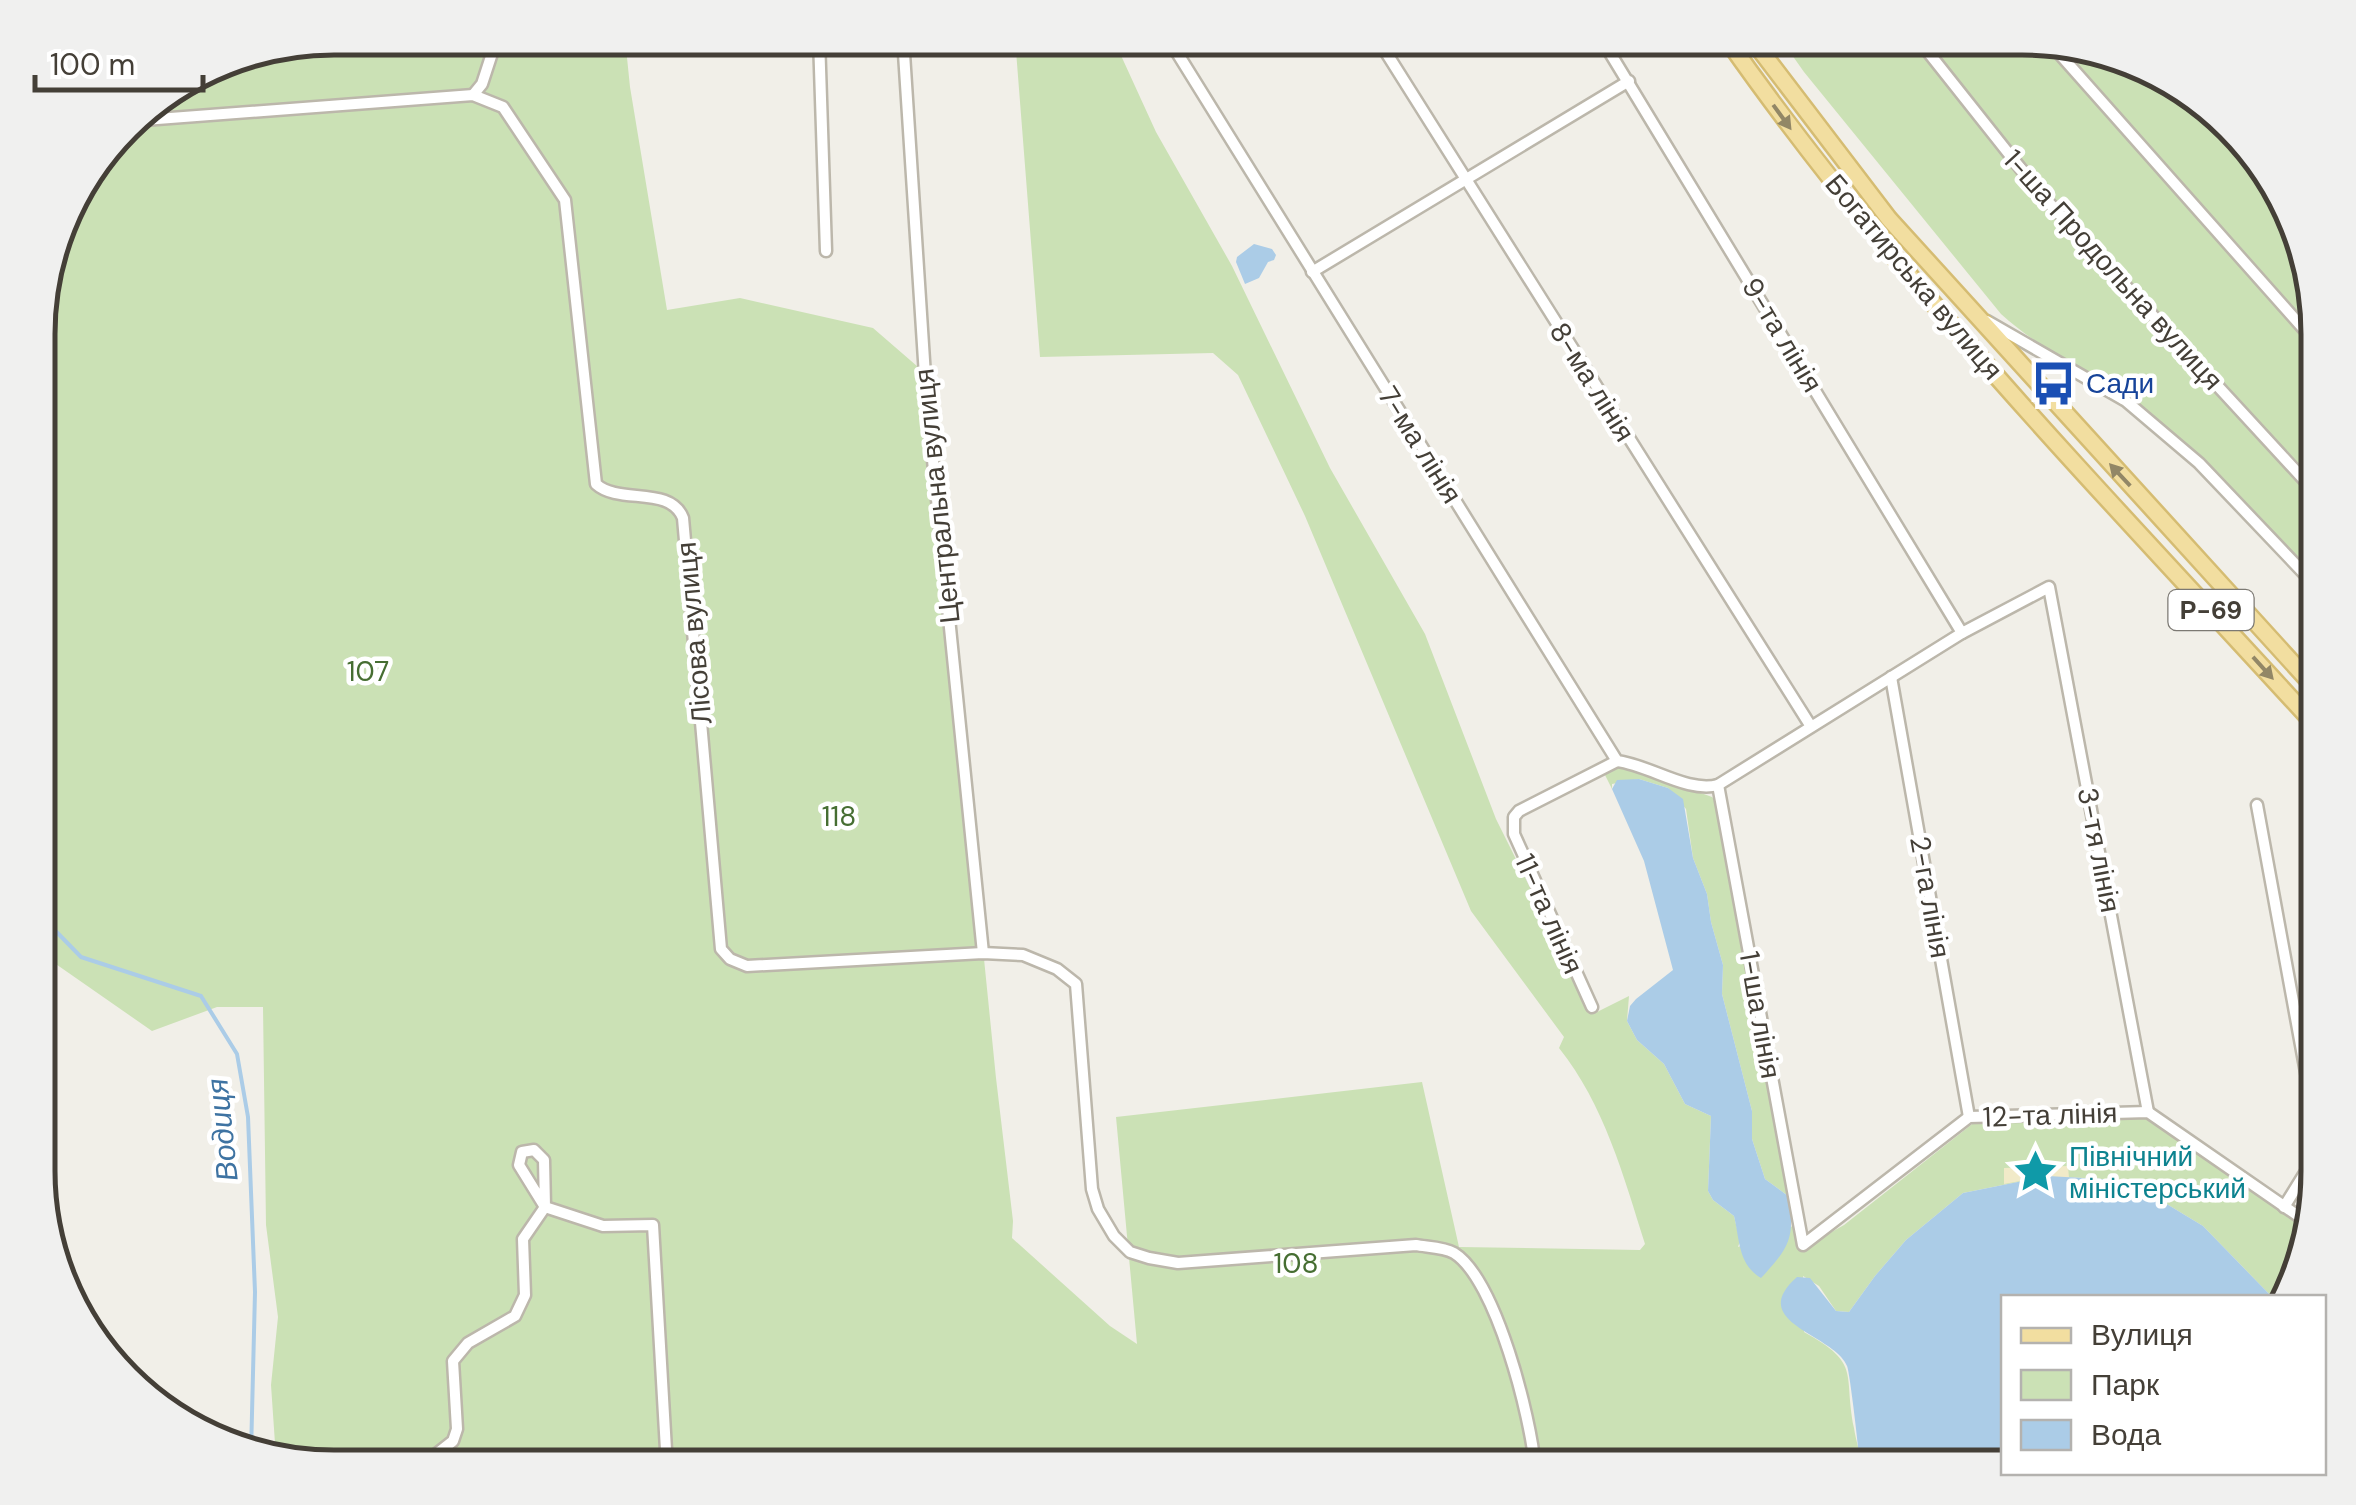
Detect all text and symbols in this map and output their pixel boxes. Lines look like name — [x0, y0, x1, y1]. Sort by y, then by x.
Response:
scale bar — [35, 30, 202, 92]
text: 100 m — [50, 45, 135, 84]
one-way arrow — [1772, 104, 1791, 130]
street label: 1-ша Продольна вулиця — [1995, 142, 2231, 398]
street label: Богатирська вулиця — [1817, 166, 2011, 388]
street label: 9-та лінія — [1733, 271, 1831, 399]
street label: 8-ма лінія — [1541, 315, 1643, 449]
bus stop icon: Сади — [2029, 359, 2077, 407]
place label: Сади — [2086, 365, 2154, 402]
street label: Центральна вулиця — [905, 367, 969, 625]
street label: 7-ма лінія — [1370, 380, 1470, 510]
one-way arrow — [2109, 463, 2132, 487]
street label: Лісова вулиця — [668, 540, 720, 726]
road number: Р-69 — [2168, 590, 2254, 630]
park label: 107 — [347, 653, 389, 690]
one-way arrow — [2251, 656, 2274, 680]
street label: 3-тя лінія — [2069, 784, 2129, 916]
park label: 118 — [822, 798, 856, 835]
street label: 2-га лінія — [1901, 833, 1959, 961]
street label: 11-та лінія — [1506, 848, 1592, 980]
street label: 1-ша лінія — [1731, 948, 1789, 1082]
water label: Водиця — [197, 1077, 247, 1183]
street label: 12-та лінія — [1982, 1094, 2118, 1136]
place label: Північний міністерський — [2069, 1138, 2246, 1207]
place icon: Північний міністерський — [2012, 1148, 2060, 1196]
park label: 108 — [1274, 1245, 1318, 1282]
legend — [2001, 1295, 2326, 1475]
text: Вулиця — [2091, 1315, 2193, 1354]
text: Парк — [2091, 1365, 2160, 1404]
text: Вода — [2091, 1415, 2162, 1454]

